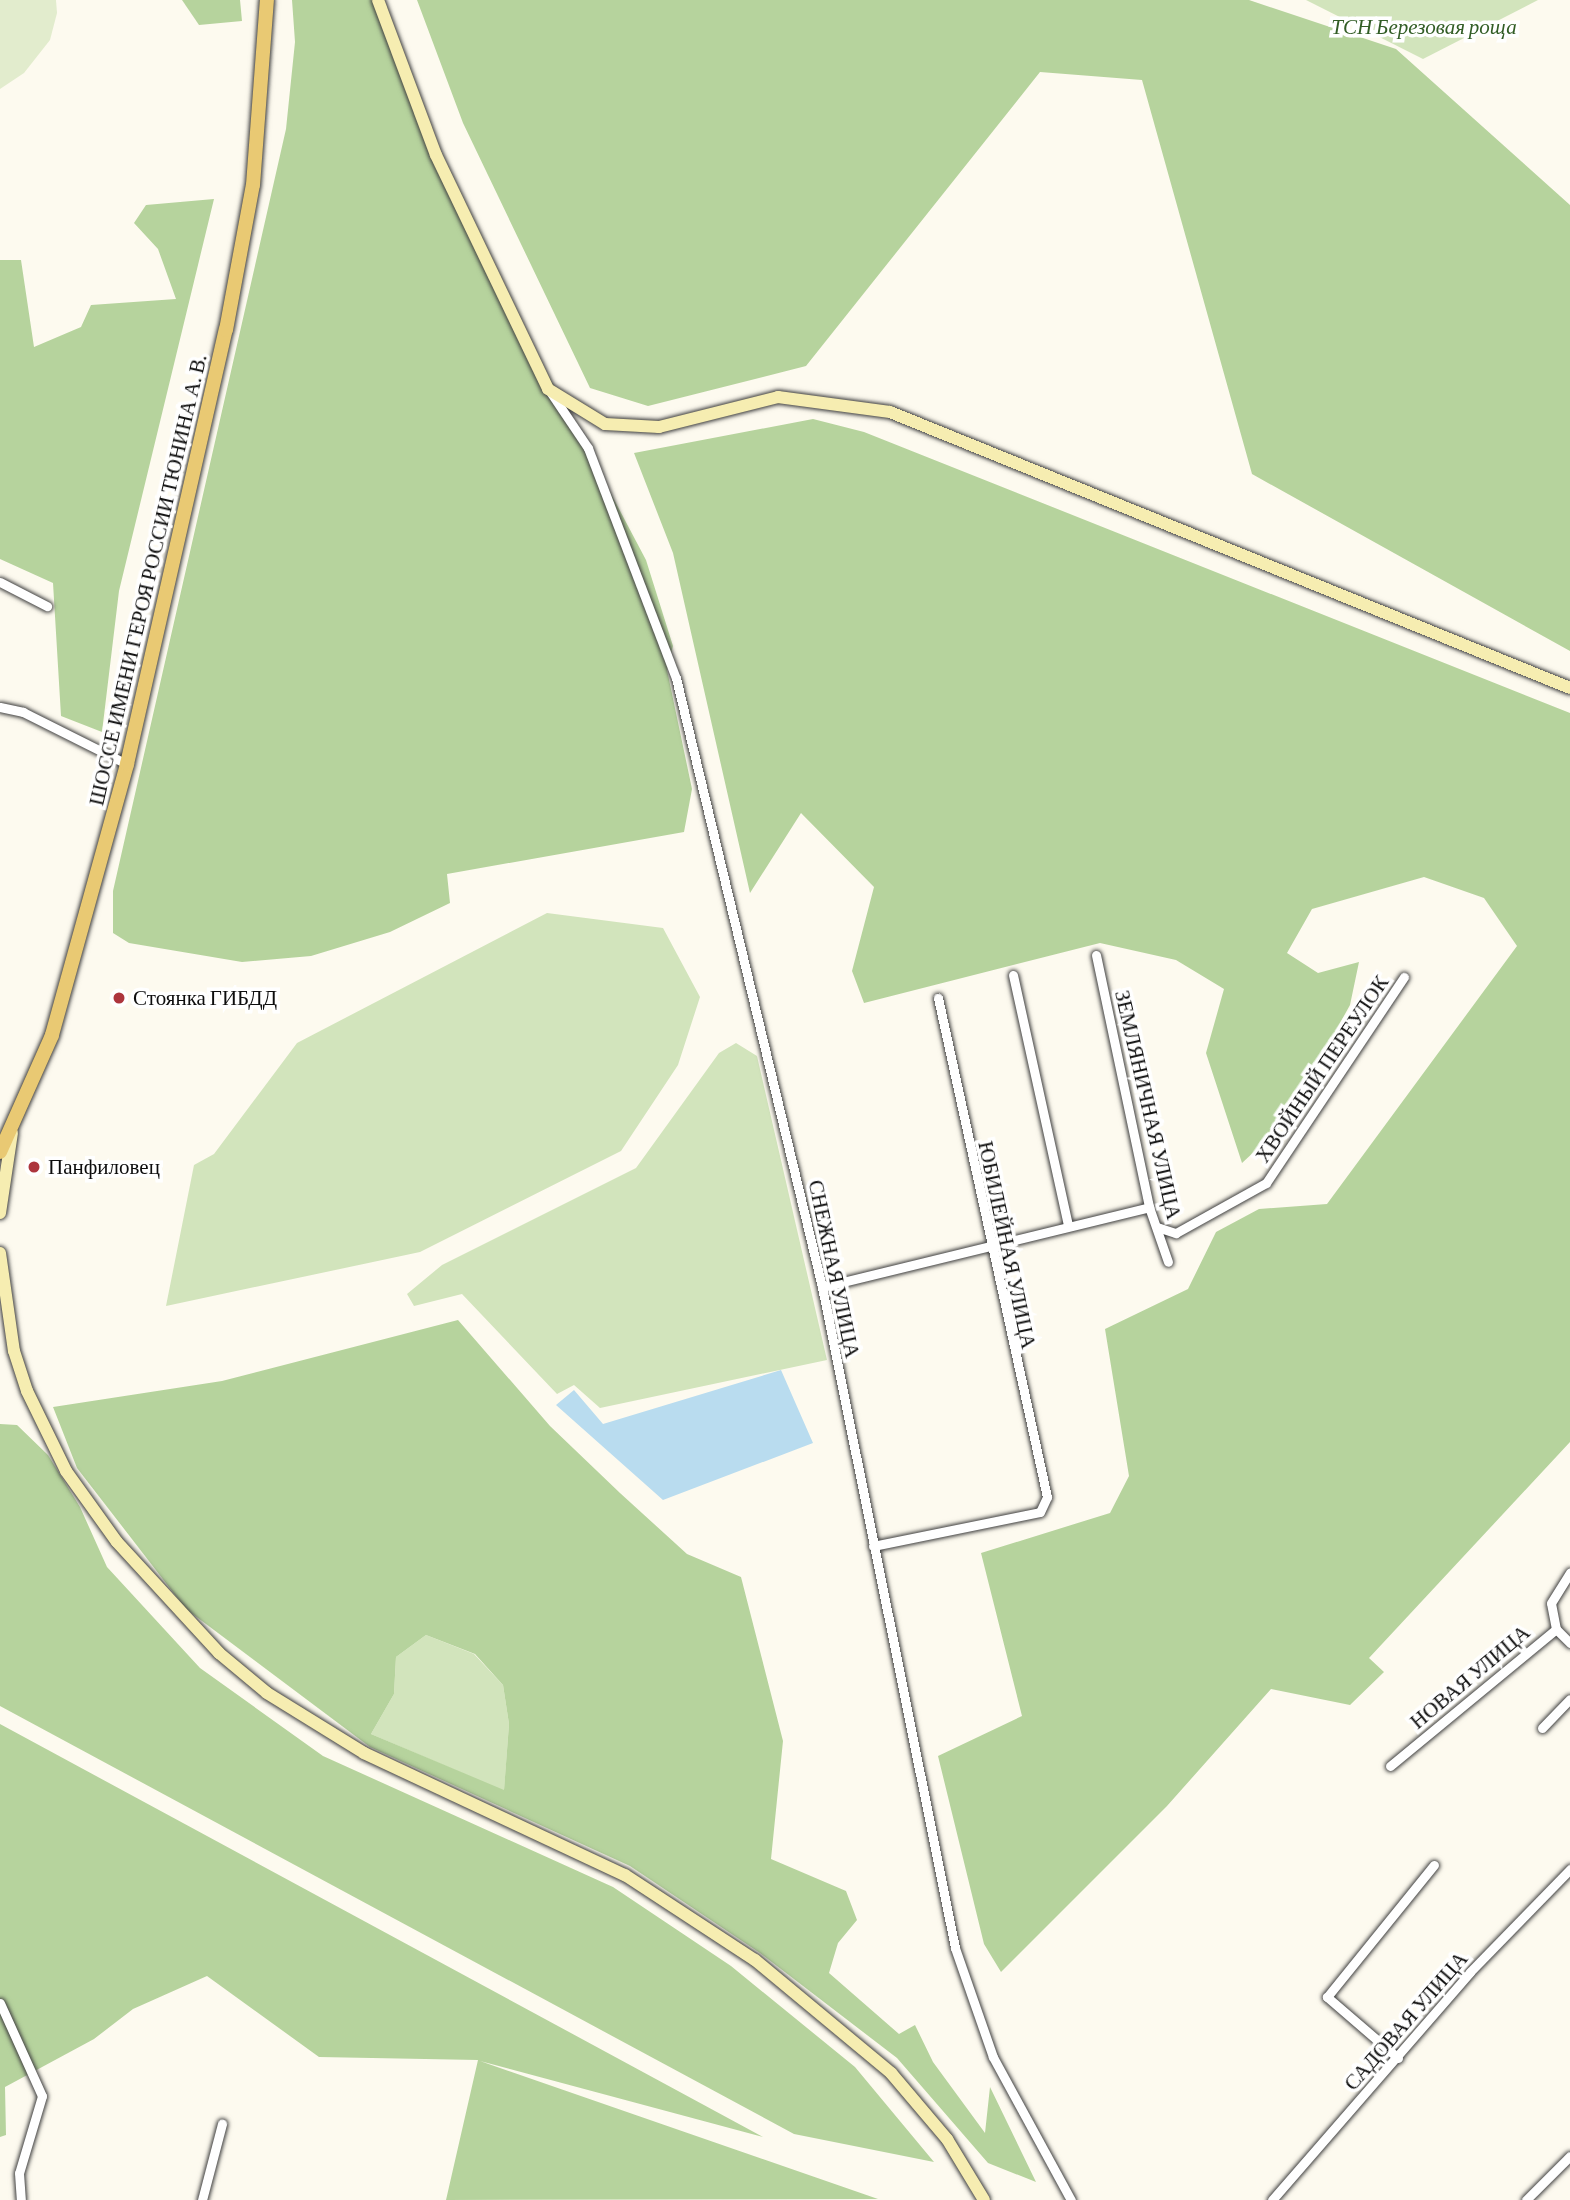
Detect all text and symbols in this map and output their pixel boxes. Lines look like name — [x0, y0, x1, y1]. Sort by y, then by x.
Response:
park label: ТСН Березовая роща — [1331, 14, 1517, 40]
street label: ШОССЕ ИМЕНИ ГЕРОЯ РОССИИ ТЮНИНА А. В. — [84, 352, 212, 808]
street label: ХВОЙНЫЙ ПЕРЕУЛОК — [1250, 971, 1394, 1167]
place label: Стоянка ГИБДД — [133, 985, 277, 1011]
street label: ЗЕМЛЯНИЧНАЯ УЛИЦА — [1109, 988, 1187, 1222]
marker: Стоянка ГИБДД — [111, 990, 127, 1006]
street label: ЮБИЛЕЙНАЯ УЛИЦА — [973, 1139, 1041, 1351]
place label: Панфиловец — [48, 1154, 160, 1180]
marker: Панфиловец — [26, 1159, 42, 1175]
street label: СНЕЖНАЯ УЛИЦА — [803, 1178, 865, 1360]
street label: НОВАЯ УЛИЦА — [1405, 1620, 1535, 1734]
street label: САДОВАЯ УЛИЦА — [1339, 1946, 1473, 2096]

